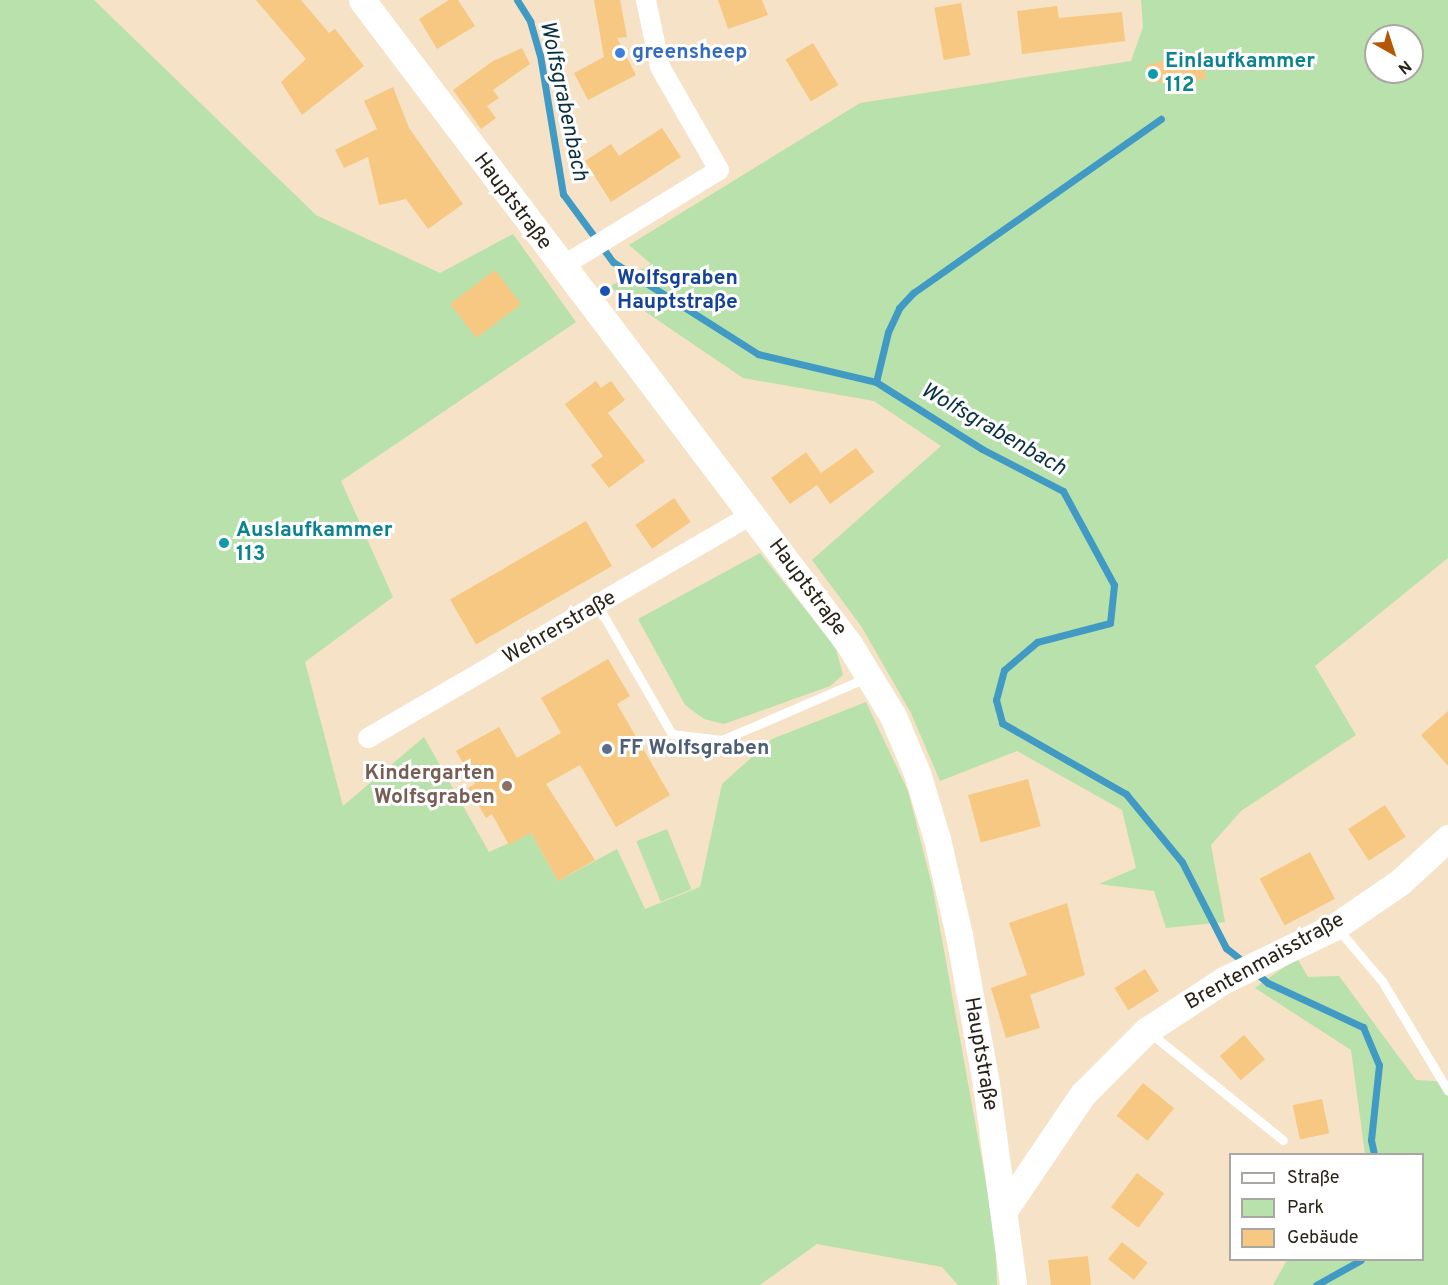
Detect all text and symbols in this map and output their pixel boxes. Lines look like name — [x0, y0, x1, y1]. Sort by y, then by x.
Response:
water label: Wolfsgrabenbach — [533, 18, 593, 184]
north arrow — [1364, 24, 1424, 84]
place label: greensheep — [632, 40, 747, 66]
marker: greensheep — [613, 46, 627, 60]
place label: Einlaufkammer 112 — [1165, 49, 1315, 99]
text: N — [1393, 55, 1415, 78]
marker: Einlaufkammer 112 — [1146, 67, 1160, 81]
street label: Hauptstraße — [467, 149, 557, 255]
place label: Wolfsgraben Hauptstraße — [617, 266, 738, 316]
marker: Wolfsgraben Hauptstraße — [598, 284, 612, 298]
water label: Wolfsgrabenbach — [916, 378, 1070, 482]
place label: Auslaufkammer 113 — [236, 518, 393, 568]
street label: Hauptstraße — [762, 535, 852, 641]
marker: Auslaufkammer 113 — [217, 536, 231, 550]
street label: Wehrerstraße — [499, 586, 621, 670]
place label: FF Wolfsgraben — [619, 736, 769, 762]
marker: FF Wolfsgraben — [600, 742, 614, 756]
place label: Kindergarten Wolfsgraben — [364, 761, 495, 811]
marker: Kindergarten Wolfsgraben — [500, 779, 514, 793]
street label: Brentenmaisstraße — [1181, 908, 1349, 1016]
street label: Hauptstraße — [958, 995, 1002, 1113]
legend — [1229, 1153, 1424, 1261]
text: Straße — [1287, 1167, 1339, 1190]
text: Park — [1287, 1197, 1324, 1220]
text: Gebäude — [1287, 1227, 1359, 1250]

